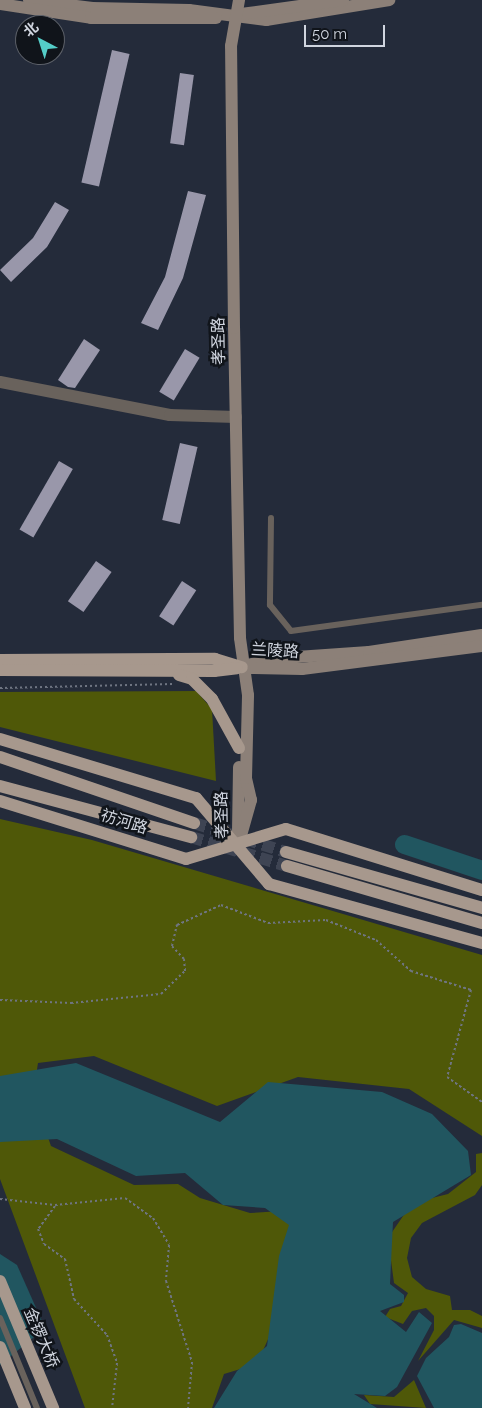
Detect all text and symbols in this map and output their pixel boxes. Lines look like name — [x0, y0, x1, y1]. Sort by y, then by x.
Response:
north arrow — [15, 15, 65, 65]
scale bar — [307, 15, 388, 47]
text: 北 — [20, 19, 42, 40]
text: 50 m — [312, 25, 347, 43]
street label: 孝圣路 — [209, 317, 229, 365]
street label: 兰陵路 — [251, 640, 299, 662]
street label: 孝圣路 — [212, 791, 232, 839]
street label: 祊河路 — [98, 806, 150, 838]
street label: 金锣大桥 — [20, 1305, 62, 1371]

